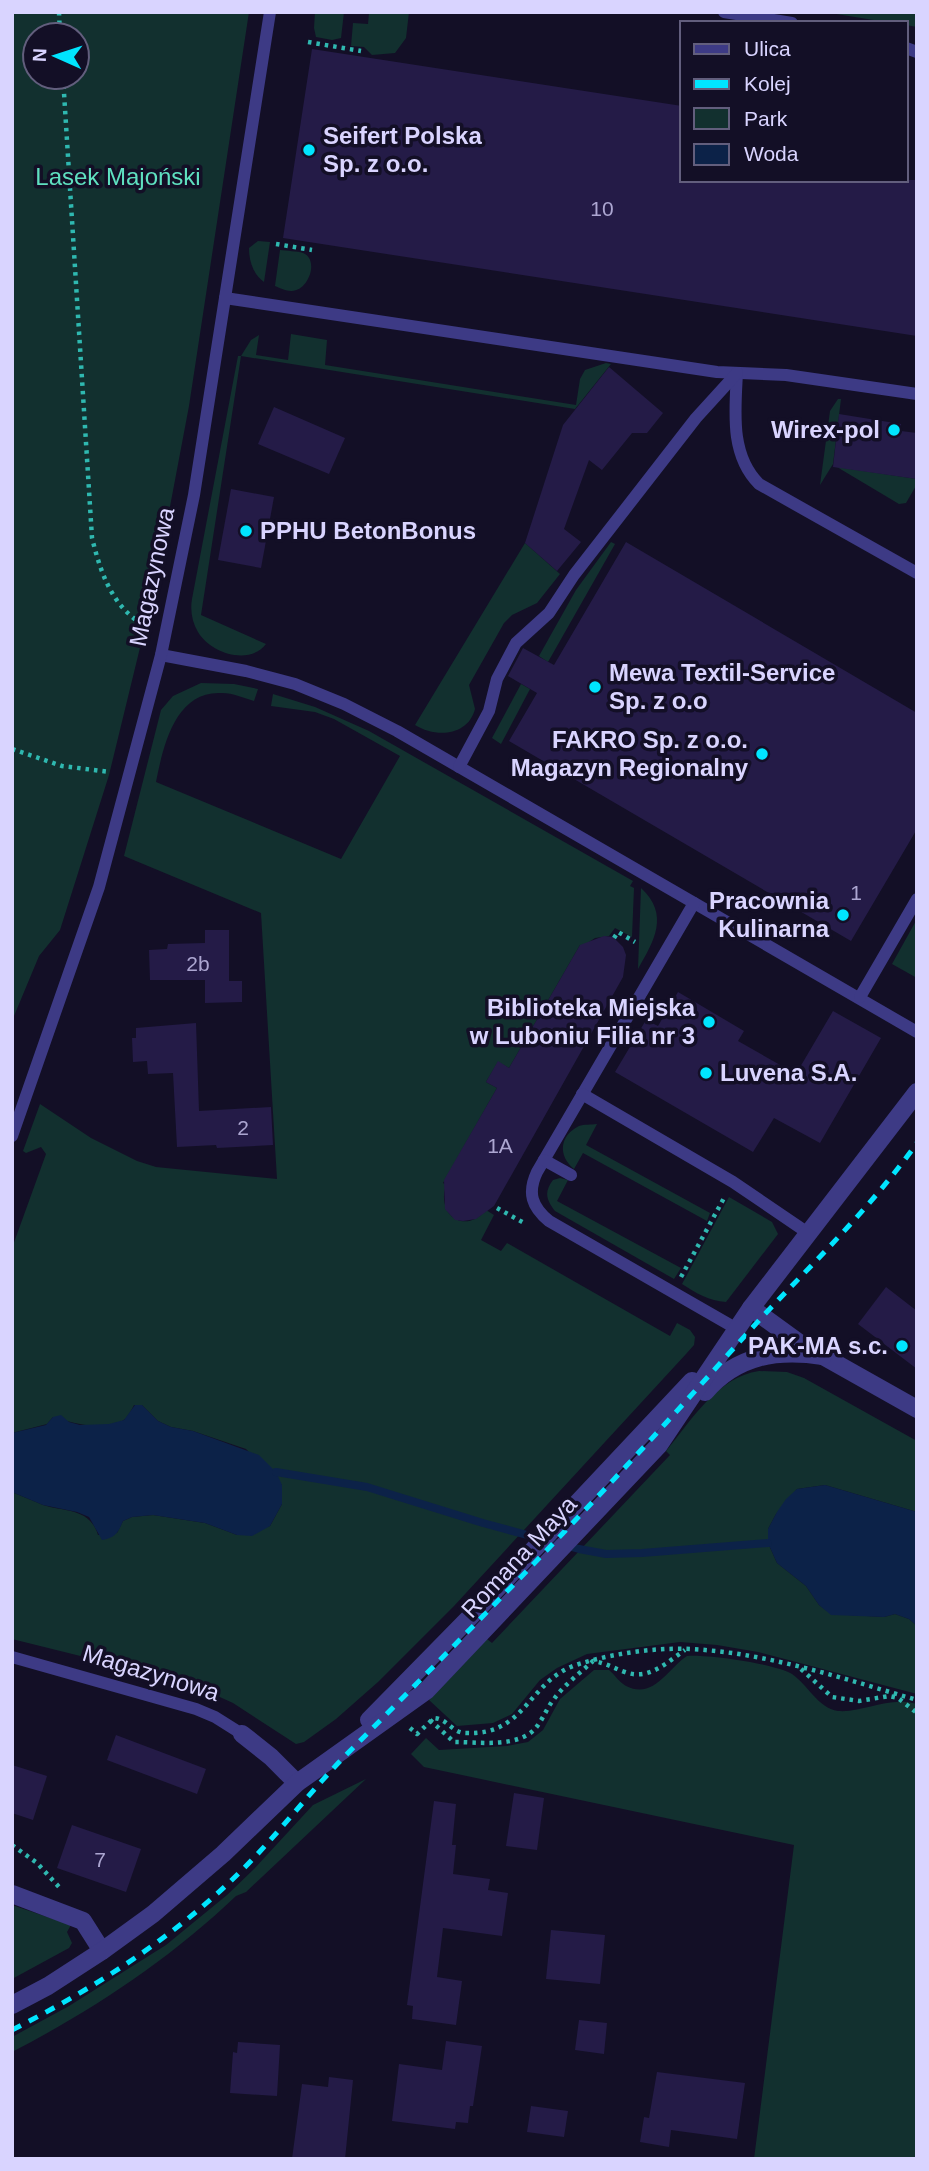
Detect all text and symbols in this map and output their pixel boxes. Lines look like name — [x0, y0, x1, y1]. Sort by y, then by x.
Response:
north arrow — [21, 21, 91, 91]
legend — [680, 21, 908, 182]
text: Ulica — [744, 37, 791, 60]
text: N — [29, 48, 50, 63]
text: Kolej — [744, 72, 791, 95]
text: Park — [744, 107, 788, 130]
place label: Seifert Polska Sp. z o.o. — [323, 122, 482, 177]
marker: Seifert Polska Sp. z o.o. — [301, 142, 317, 158]
text: Woda — [744, 142, 799, 165]
park label: Lasek Majoński — [35, 163, 201, 190]
house number: 10 — [590, 197, 614, 220]
place label: Wirex-pol — [771, 416, 880, 443]
marker: Wirex-pol — [886, 422, 902, 438]
street label: Magazynowa — [124, 504, 180, 649]
place label: PPHU BetonBonus — [260, 517, 476, 544]
marker: PPHU BetonBonus — [238, 523, 254, 539]
place label: Mewa Textil-Service Sp. z o.o — [609, 659, 835, 714]
marker: Mewa Textil-Service Sp. z o.o — [587, 679, 603, 695]
place label: FAKRO Sp. z o.o. Magazyn Regionalny — [511, 726, 749, 781]
marker: FAKRO Sp. z o.o. Magazyn Regionalny — [754, 746, 770, 762]
house number: 1 — [850, 881, 862, 904]
place label: Pracownia Kulinarna — [709, 887, 830, 942]
marker: Pracownia Kulinarna — [835, 907, 851, 923]
house number: 2b — [186, 952, 210, 975]
place label: Biblioteka Miejska w Luboniu Filia nr 3 — [469, 994, 696, 1049]
marker: Biblioteka Miejska w Luboniu Filia nr 3 — [701, 1014, 717, 1030]
place label: Luvena S.A. — [720, 1059, 857, 1086]
marker: Luvena S.A. — [698, 1065, 714, 1081]
house number: 2 — [237, 1116, 249, 1139]
house number: 1A — [487, 1134, 513, 1157]
place label: PAK-MA s.c. — [748, 1332, 888, 1359]
marker: PAK-MA s.c. — [894, 1338, 910, 1354]
street label: Romana Maya — [456, 1490, 582, 1623]
street label: Magazynowa — [80, 1639, 223, 1706]
house number: 7 — [94, 1848, 106, 1871]

